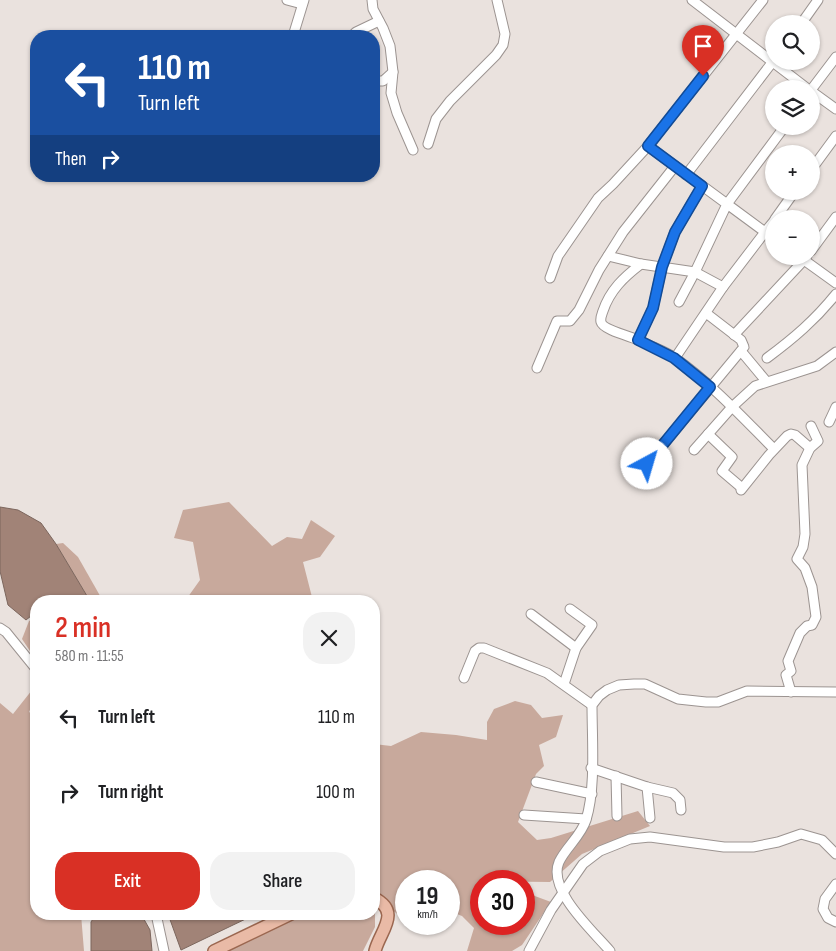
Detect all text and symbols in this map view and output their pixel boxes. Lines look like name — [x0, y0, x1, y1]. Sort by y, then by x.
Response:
map controls — [765, 15, 820, 265]
button: search — [765, 15, 820, 70]
pin — [682, 25, 724, 76]
icon: arrive — [689, 32, 717, 60]
text: 110 m — [138, 47, 211, 90]
icon: left — [55, 50, 120, 115]
button: layers — [765, 80, 820, 135]
text: Turn left — [138, 90, 200, 117]
icon: right — [96, 145, 124, 173]
button: + — [765, 145, 820, 200]
text: Then — [55, 148, 86, 171]
button: − — [765, 210, 820, 265]
position arrow — [620, 437, 672, 489]
text: 2 min — [55, 610, 111, 646]
button: close — [303, 612, 355, 664]
text: 580 m · 11:55 — [55, 647, 124, 666]
icon: left — [55, 704, 83, 732]
text: Turn left — [98, 706, 155, 729]
text: 110 m — [318, 706, 355, 729]
icon: right — [55, 779, 83, 807]
text: Turn right — [98, 781, 163, 804]
text: 100 m — [316, 781, 355, 804]
button: Exit — [55, 852, 200, 910]
button: Share — [210, 852, 355, 910]
speed limit sign: 30 — [470, 870, 535, 935]
text: 19 — [417, 881, 438, 912]
text: km/h — [417, 907, 438, 922]

